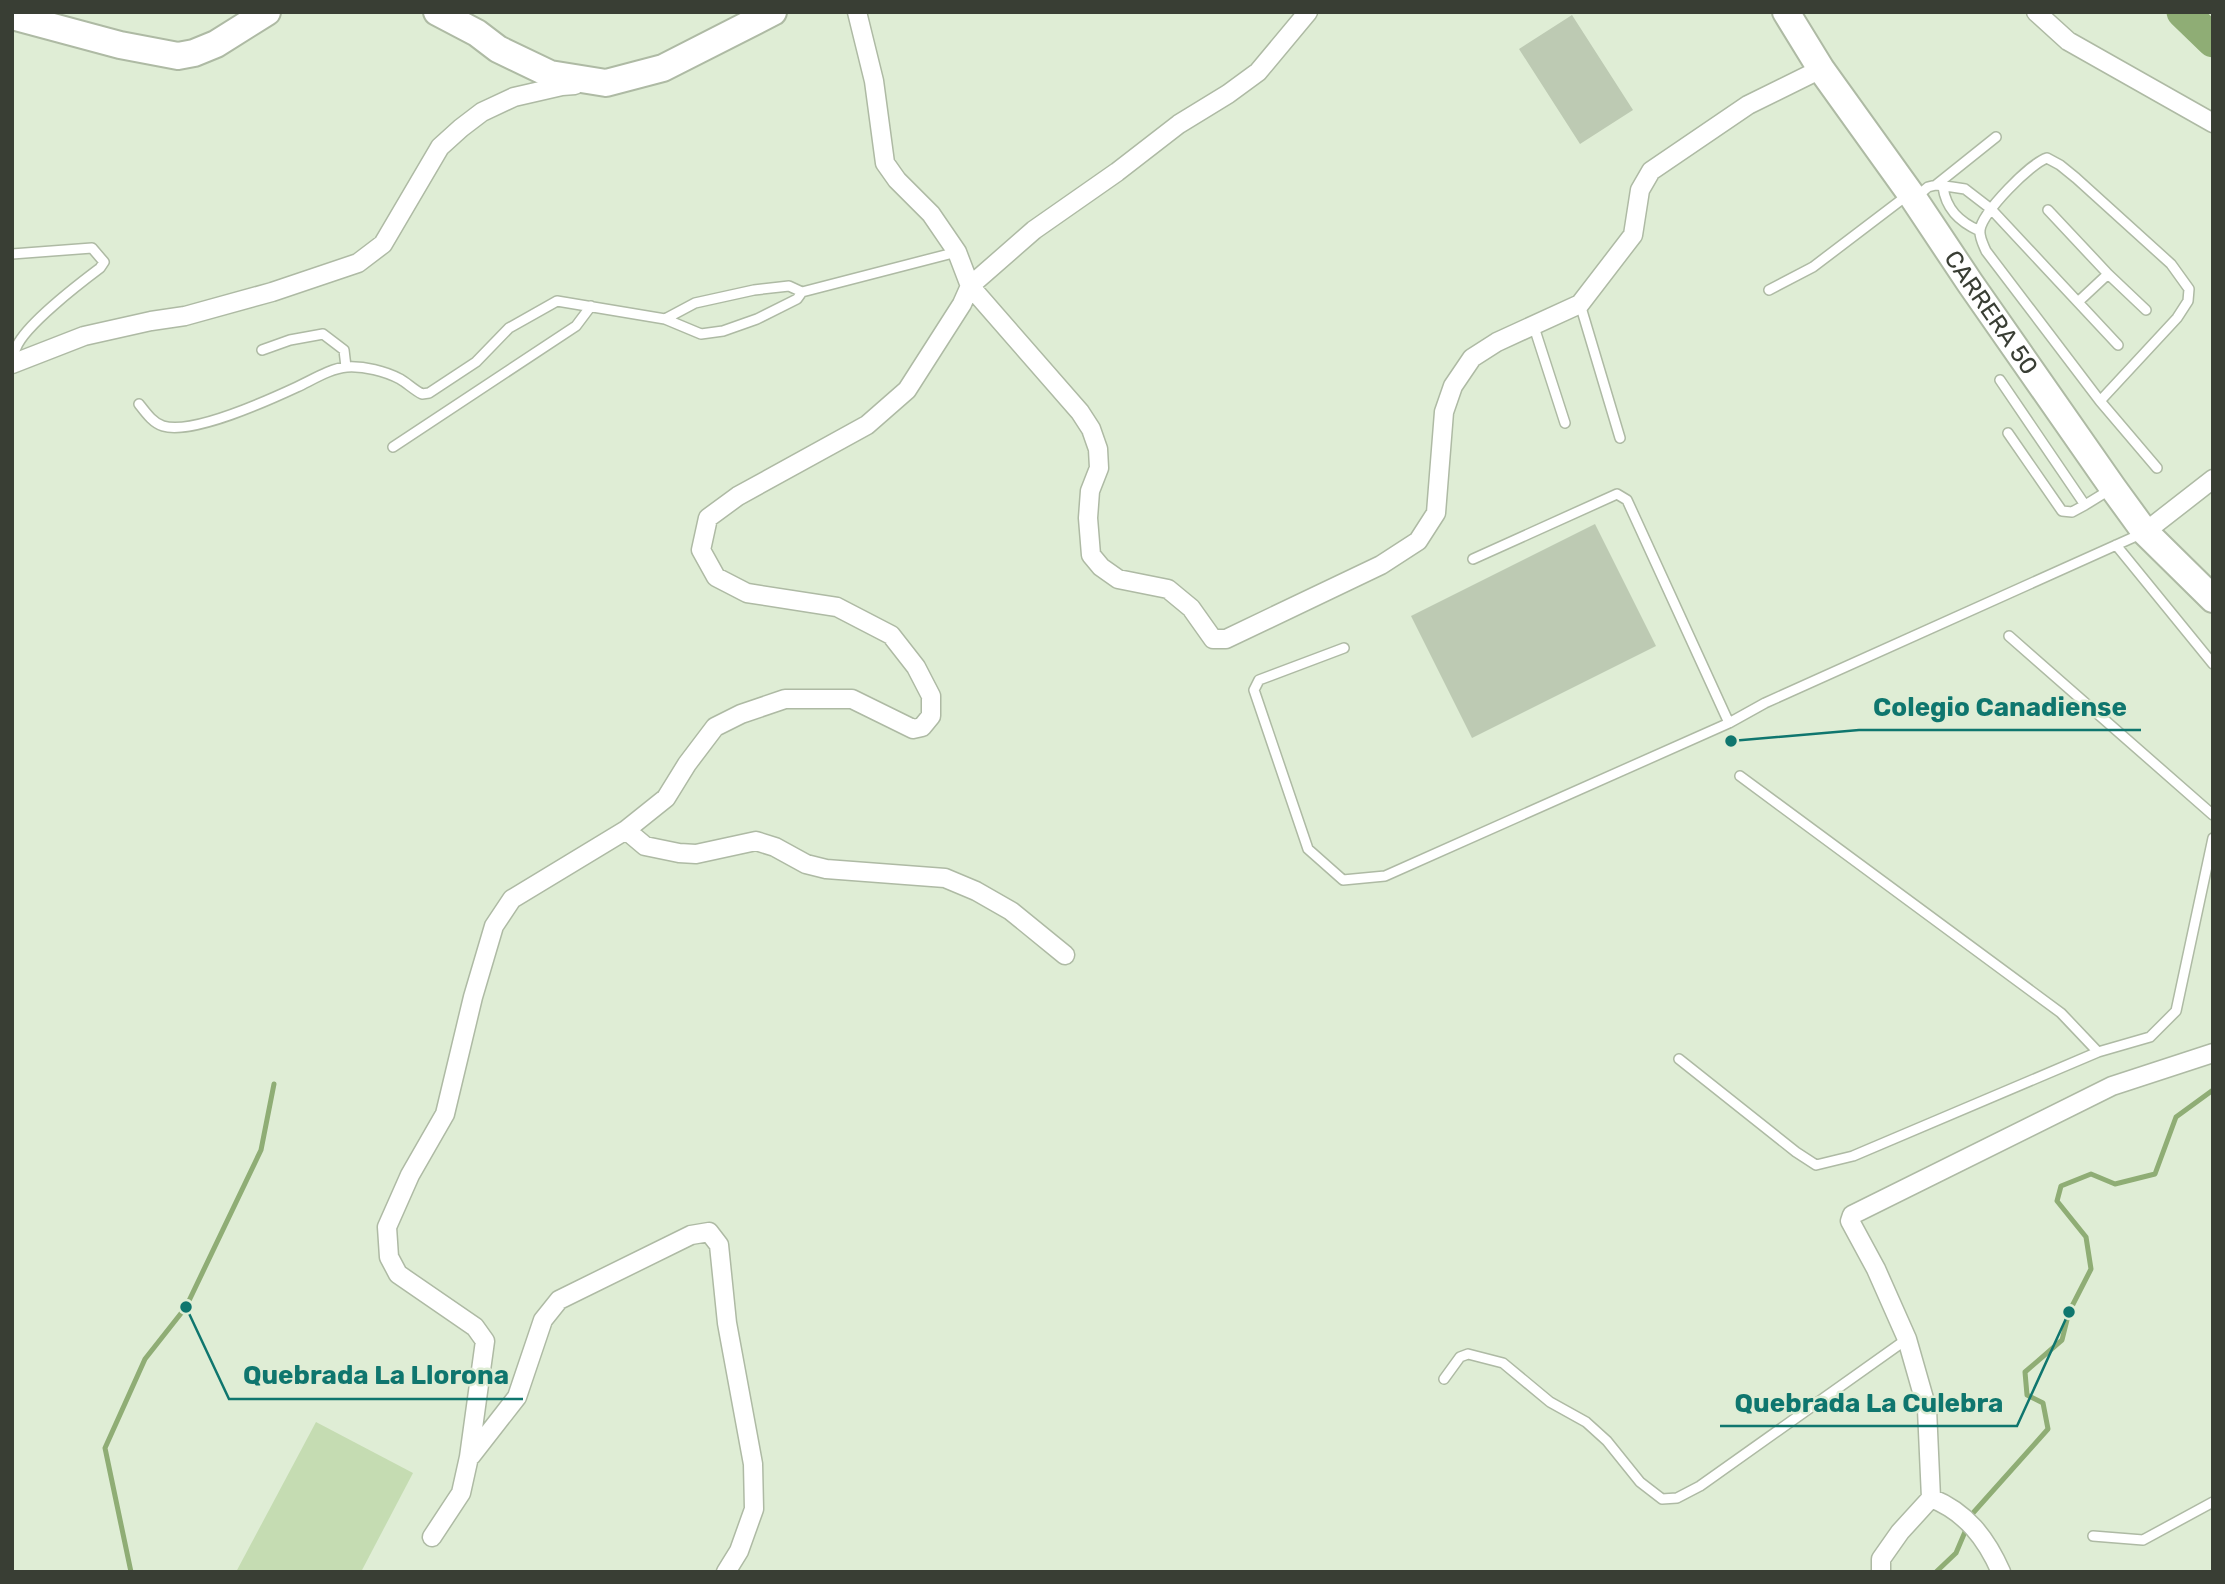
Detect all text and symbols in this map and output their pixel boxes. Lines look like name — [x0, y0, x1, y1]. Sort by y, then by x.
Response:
street label: CARRERA 50 — [1938, 245, 2044, 380]
callout: Colegio Canadiense — [1859, 683, 2141, 730]
text: Colegio Canadiense — [1873, 692, 2127, 723]
callout: Quebrada La Llorona — [229, 1352, 523, 1399]
text: Quebrada La Llorona — [243, 1360, 509, 1391]
callout: Quebrada La Culebra — [1720, 1379, 2017, 1426]
text: Quebrada La Culebra — [1735, 1388, 2003, 1419]

